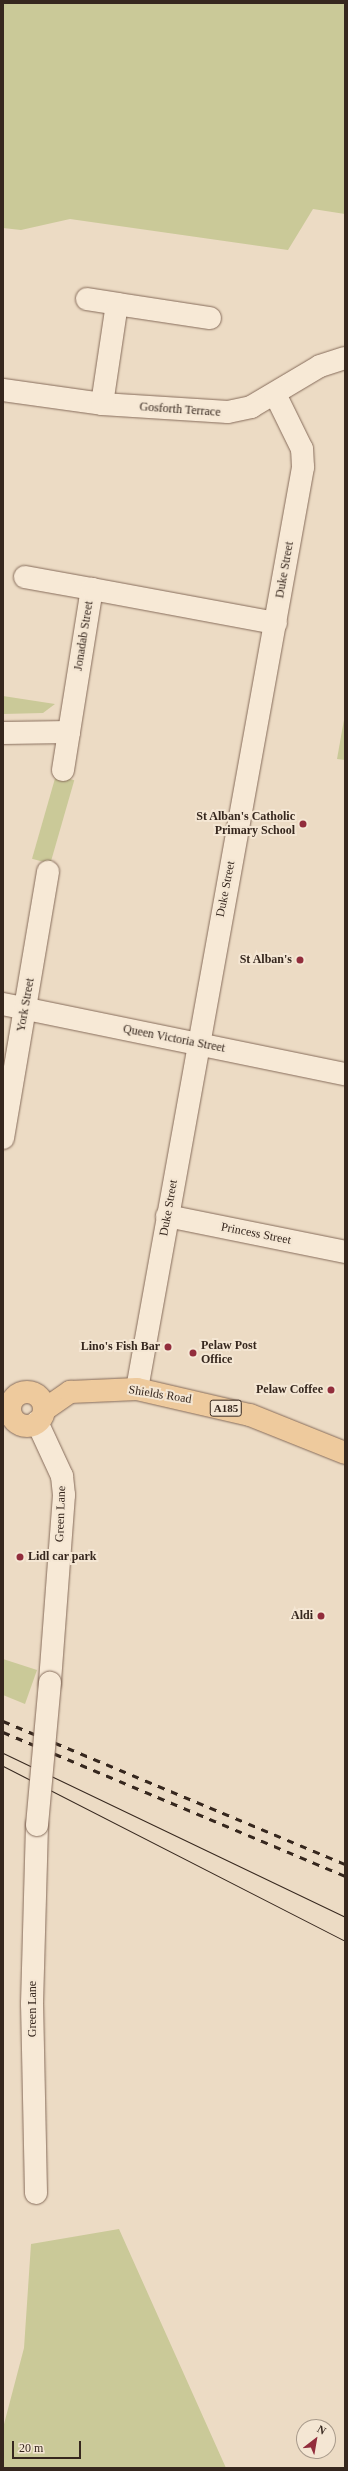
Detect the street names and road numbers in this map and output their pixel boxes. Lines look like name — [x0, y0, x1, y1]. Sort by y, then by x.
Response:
street label: Gosforth Terrace — [139, 400, 221, 420]
street label: Duke Street — [273, 541, 297, 599]
street label: Jonadab Street — [71, 600, 97, 672]
street label: Duke Street — [213, 860, 239, 918]
street label: York Street — [14, 977, 38, 1033]
street label: Queen Victoria Street — [122, 1022, 226, 1056]
street label: Duke Street — [157, 1179, 181, 1237]
street label: Princess Street — [220, 1220, 292, 1248]
street label: Shields Road — [127, 1383, 193, 1407]
road number: A185 — [209, 1399, 243, 1417]
street label: Green Lane — [53, 1486, 69, 1542]
street label: Green Lane — [26, 1981, 40, 2037]

